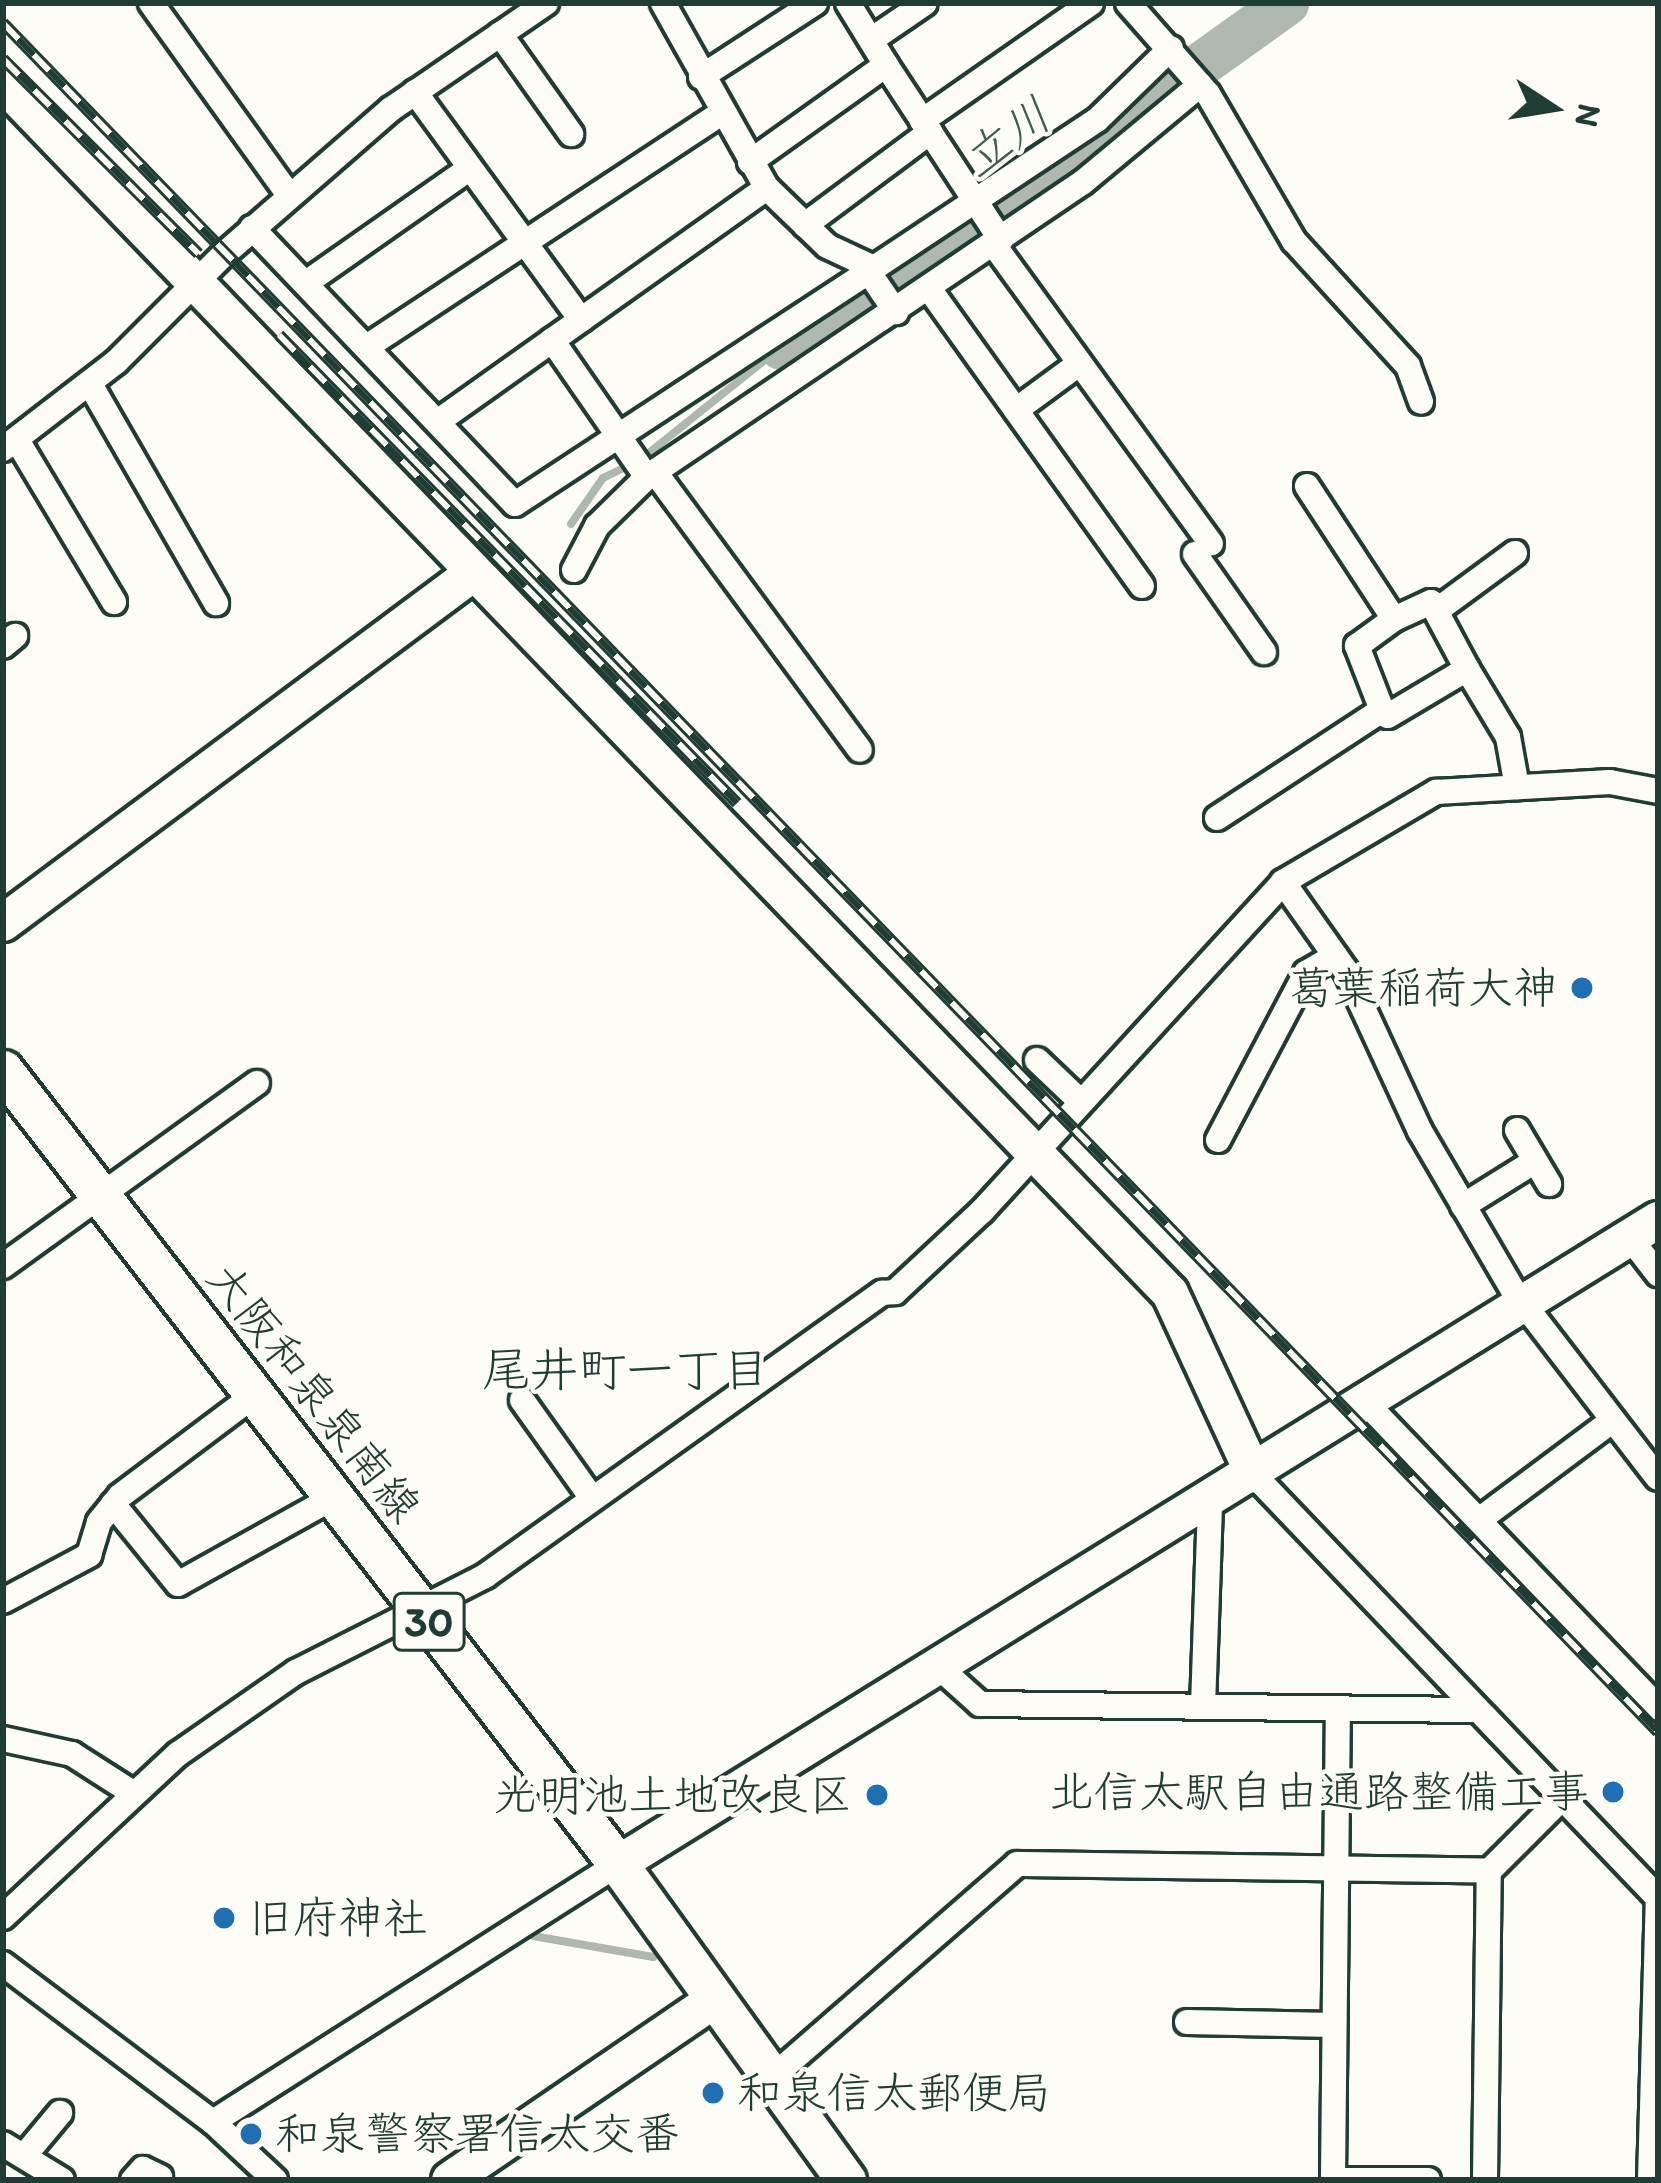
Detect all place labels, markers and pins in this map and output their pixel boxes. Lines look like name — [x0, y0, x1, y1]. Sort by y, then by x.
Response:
place label: 葛葉稲荷大神 — [1288, 961, 1558, 1015]
marker: 葛葉稲荷大神 — [1569, 975, 1595, 1001]
place label: 北信太駅自由通路整備工事 — [1049, 1765, 1589, 1819]
place label: 光明池土地改良区 — [493, 1768, 853, 1822]
marker: 北信太駅自由通路整備工事 — [1600, 1779, 1626, 1805]
marker: 光明池土地改良区 — [864, 1782, 890, 1808]
place label: 旧府神社 — [248, 1891, 428, 1945]
marker: 旧府神社 — [211, 1905, 237, 1931]
place label: 和泉信太郵便局 — [737, 2066, 1052, 2120]
marker: 和泉信太郵便局 — [700, 2080, 726, 2106]
place label: 和泉警察署信太交番 — [275, 2107, 680, 2161]
marker: 和泉警察署信太交番 — [238, 2121, 264, 2147]

